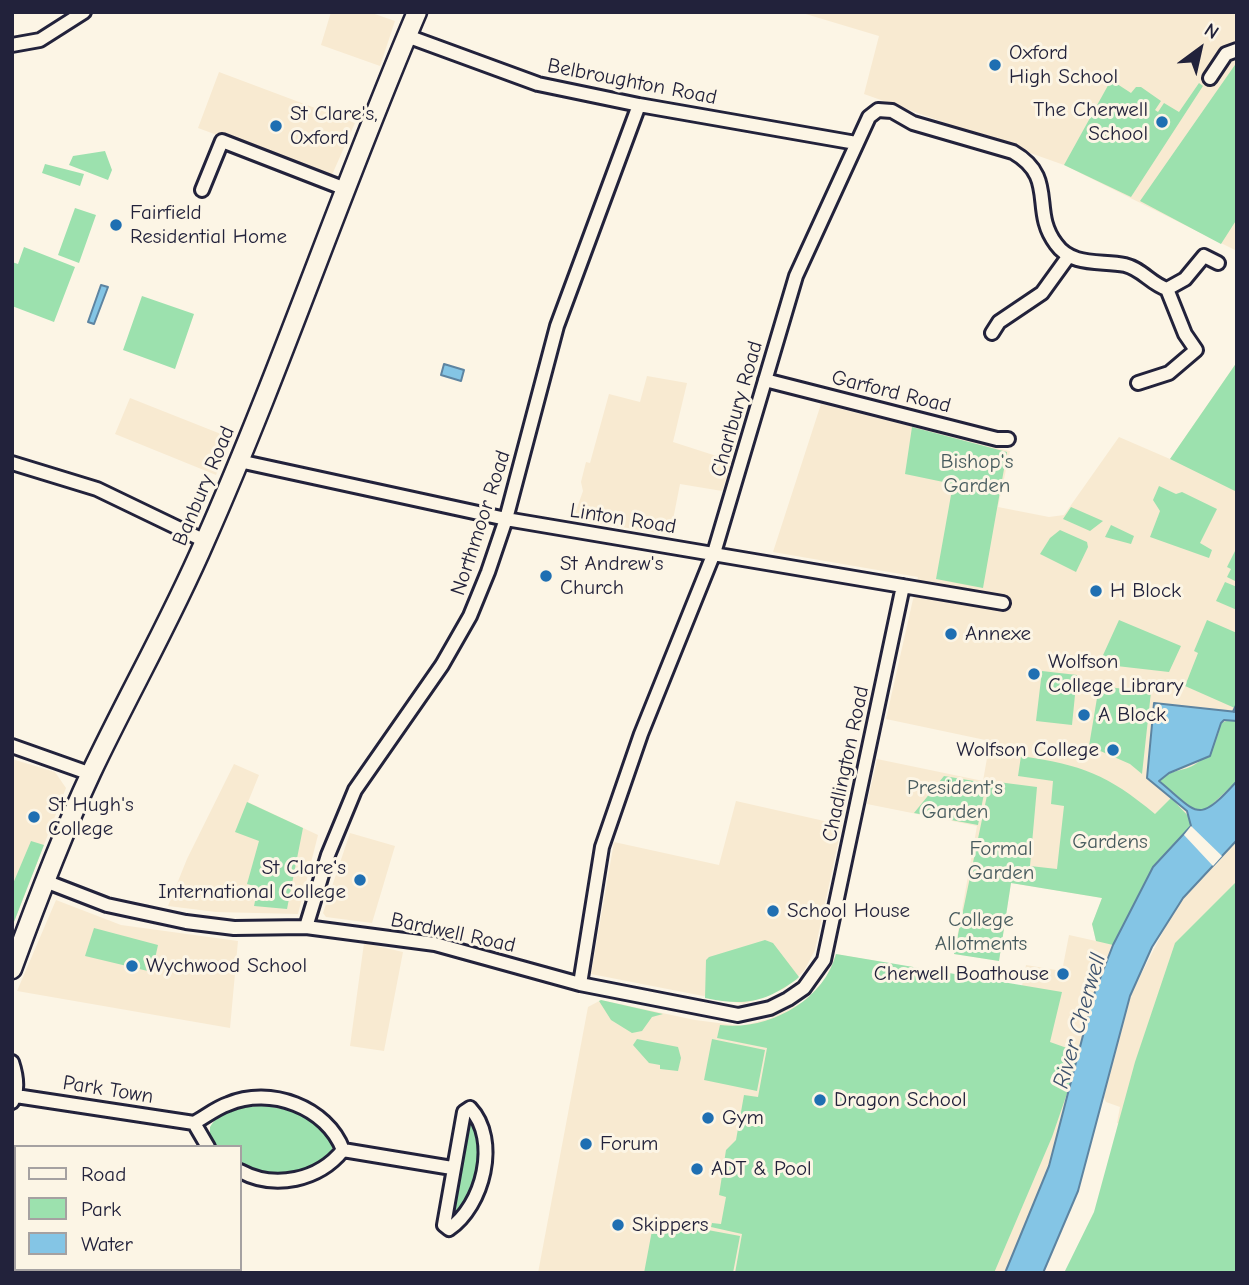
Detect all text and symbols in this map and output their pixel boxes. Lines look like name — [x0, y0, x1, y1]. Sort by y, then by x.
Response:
north arrow — [1165, 14, 1235, 84]
text: N — [1200, 19, 1223, 44]
place label: Oxford High School — [1009, 40, 1118, 90]
street label: Belbroughton Road — [545, 53, 719, 111]
marker: Oxford High School — [987, 57, 1003, 73]
place label: The Cherwell School — [1033, 97, 1148, 147]
place label: St Clare's, Oxford — [290, 101, 378, 151]
marker: The Cherwell School — [1154, 114, 1170, 130]
marker: St Clare's, Oxford — [268, 118, 284, 134]
place label: Fairfield Residential Home — [130, 200, 287, 250]
marker: Fairfield Residential Home — [108, 217, 124, 233]
street label: Charlbury Road — [706, 338, 768, 480]
street label: Garford Road — [829, 365, 953, 419]
street label: Banbury Road — [167, 422, 241, 550]
street label: Northmoor Road — [446, 447, 516, 599]
park label: Bishop's Garden — [941, 449, 1013, 499]
street label: Linton Road — [568, 498, 678, 540]
place label: St Andrew's Church — [560, 551, 663, 601]
marker: St Andrew's Church — [538, 568, 554, 584]
place label: H Block — [1110, 578, 1181, 604]
marker: H Block — [1088, 583, 1104, 599]
place label: Annexe — [965, 621, 1031, 647]
marker: Annexe — [943, 626, 959, 642]
place label: Wolfson College Library — [1048, 649, 1183, 699]
marker: Wolfson College Library — [1026, 666, 1042, 682]
street label: Chadlington Road — [817, 684, 875, 844]
place label: A Block — [1098, 702, 1166, 728]
marker: A Block — [1076, 707, 1092, 723]
place label: Wolfson College — [956, 737, 1099, 763]
marker: Wolfson College — [1105, 742, 1121, 758]
park label: President's Garden — [907, 775, 1003, 825]
place label: St Hugh's College — [48, 792, 134, 842]
marker: St Hugh's College — [26, 809, 42, 825]
park label: Gardens — [1072, 829, 1148, 855]
park label: Formal Garden — [968, 836, 1034, 886]
place label: St Clare's International College — [158, 855, 346, 905]
marker: St Clare's International College — [352, 872, 368, 888]
place label: School House — [787, 898, 910, 924]
marker: School House — [765, 903, 781, 919]
street label: Bardwell Road — [388, 907, 518, 959]
park label: College Allotments — [935, 907, 1027, 957]
water label: River Cherwell — [1048, 950, 1112, 1092]
place label: Wychwood School — [146, 953, 307, 979]
marker: Wychwood School — [124, 958, 140, 974]
place label: Cherwell Boathouse — [874, 961, 1049, 987]
marker: Cherwell Boathouse — [1055, 966, 1071, 982]
street label: Park Town — [61, 1070, 155, 1110]
place label: Dragon School — [834, 1087, 967, 1113]
marker: Dragon School — [812, 1092, 828, 1108]
place label: Gym — [722, 1105, 764, 1131]
marker: Gym — [700, 1110, 716, 1126]
place label: Forum — [600, 1131, 658, 1157]
marker: Forum — [578, 1136, 594, 1152]
legend — [14, 1145, 242, 1271]
place label: ADT & Pool — [711, 1156, 812, 1182]
marker: ADT & Pool — [689, 1161, 705, 1177]
text: Road — [81, 1162, 126, 1186]
text: Park — [81, 1197, 121, 1221]
place label: Skippers — [632, 1212, 708, 1238]
marker: Skippers — [610, 1217, 626, 1233]
text: Water — [81, 1232, 133, 1256]

